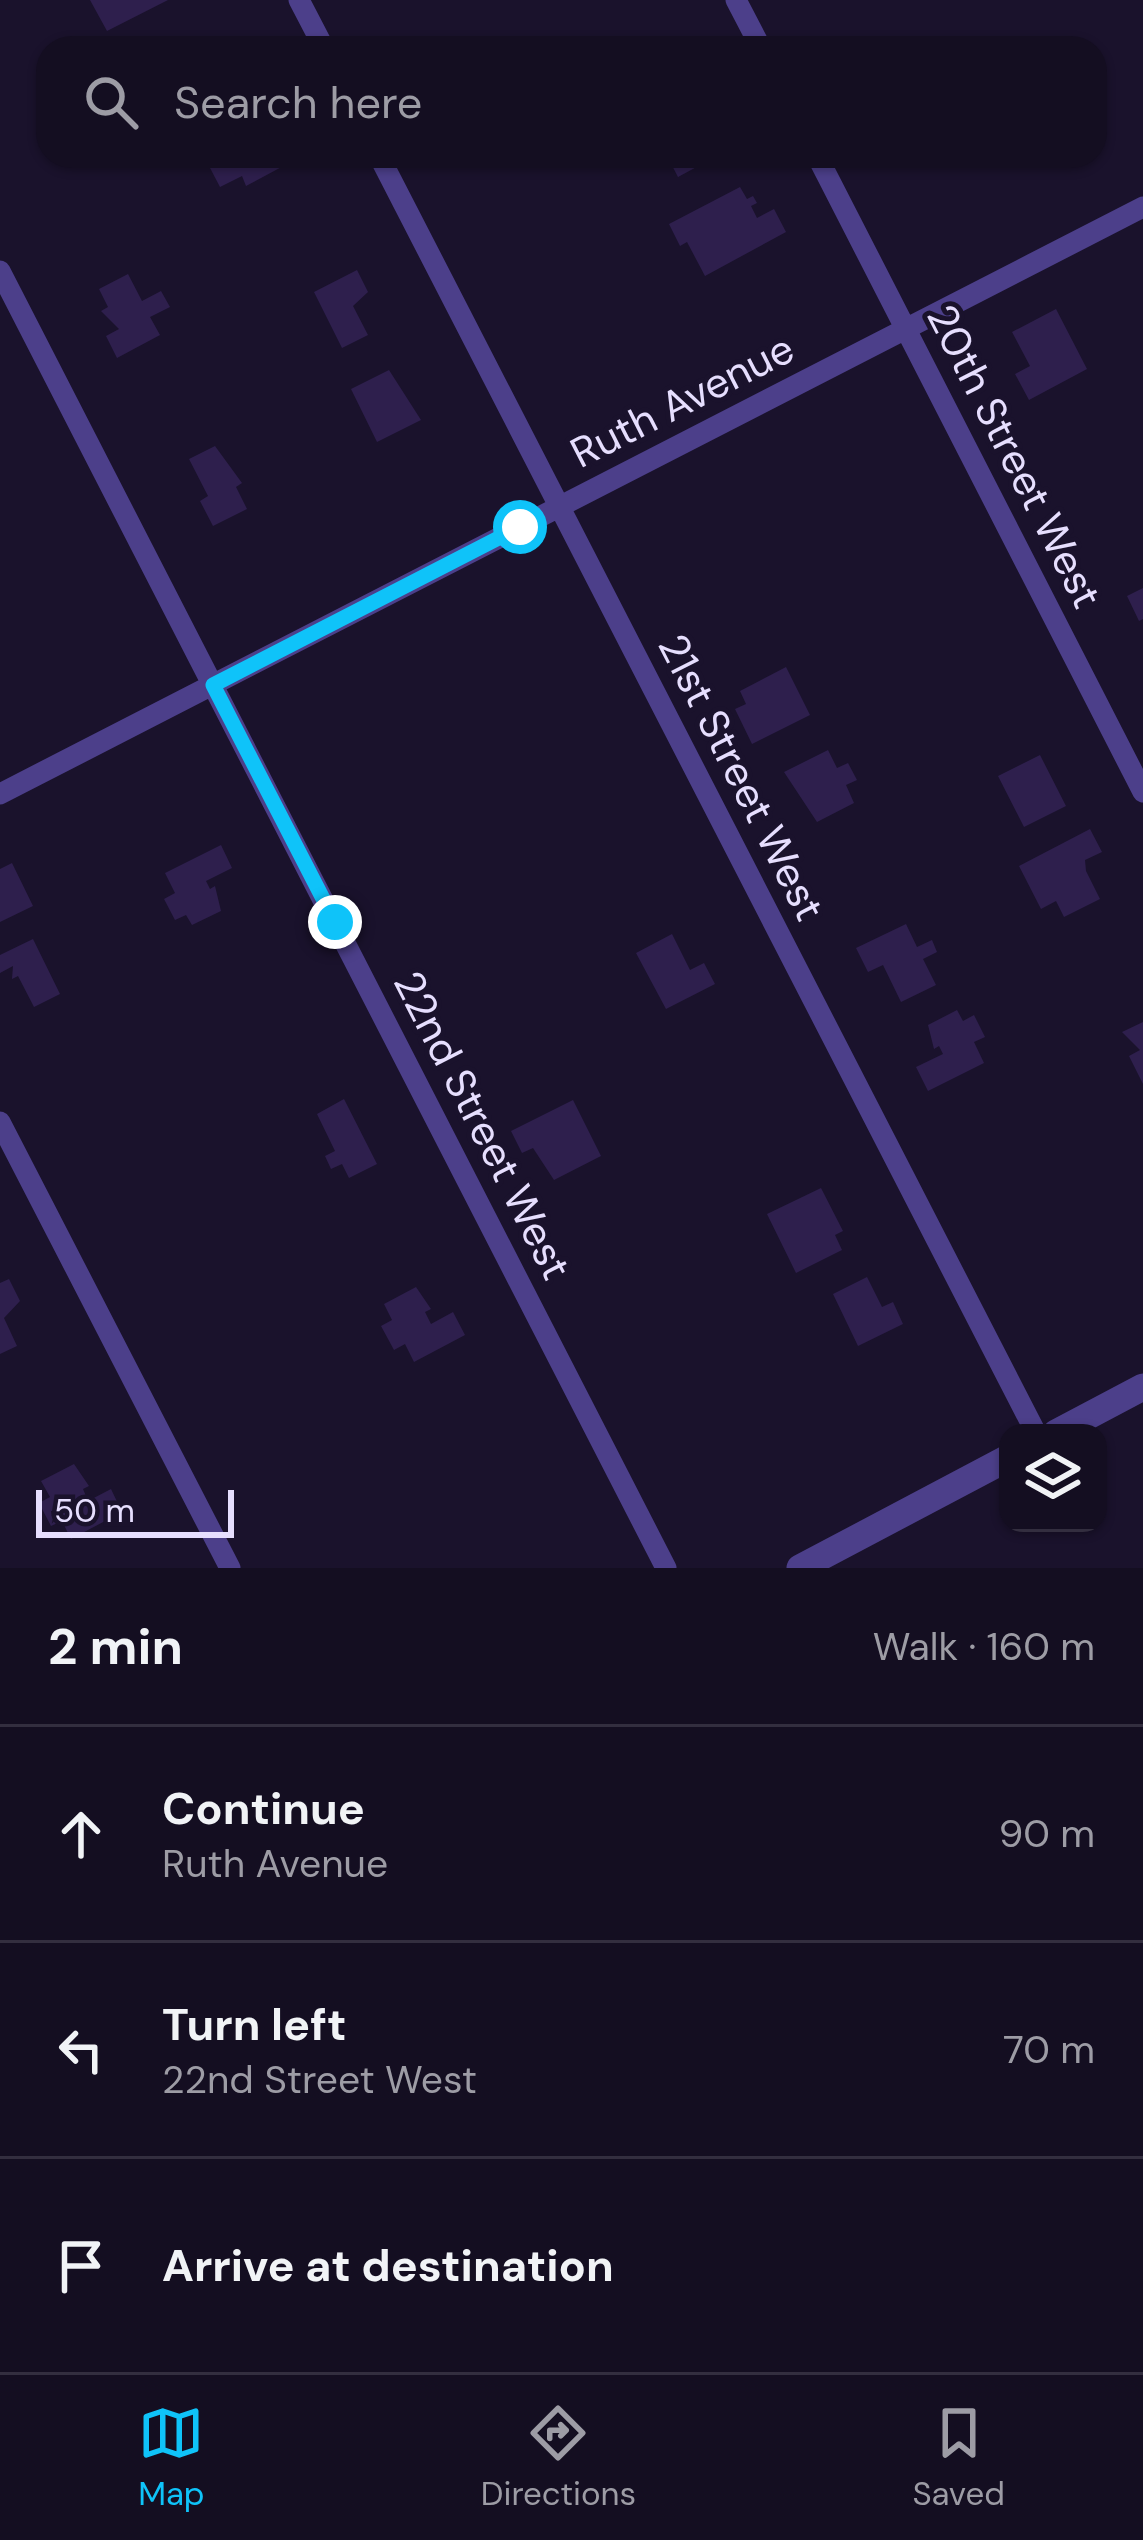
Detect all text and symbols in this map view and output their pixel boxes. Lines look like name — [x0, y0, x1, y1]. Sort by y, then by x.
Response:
search box — [36, 36, 1107, 168]
icon: search — [78, 69, 144, 135]
text: Search here — [174, 73, 422, 132]
street label: 20th Street West — [914, 295, 1115, 617]
street label: Ruth Avenue — [561, 321, 803, 480]
route start — [493, 500, 547, 554]
street label: 21st Street West — [646, 625, 837, 930]
route end — [308, 895, 362, 949]
street label: 22nd Street West — [381, 962, 584, 1289]
map controls — [999, 1424, 1107, 1532]
button: layers — [999, 1424, 1107, 1532]
scale bar — [36, 1484, 234, 1537]
text: 50 m — [54, 1489, 135, 1532]
text: 2 min — [48, 1613, 183, 1680]
text: Walk · 160 m — [873, 1621, 1095, 1672]
text: Continue — [162, 1779, 365, 1838]
icon: ahead — [48, 1801, 114, 1867]
text: 90 m — [999, 1808, 1095, 1859]
text: Ruth Avenue — [162, 1838, 388, 1889]
text: Turn left — [162, 1995, 346, 2054]
icon: left — [48, 2017, 114, 2083]
text: 70 m — [1003, 2024, 1095, 2075]
text: 22nd Street West — [162, 2054, 477, 2105]
icon: arrive — [48, 2233, 114, 2299]
text: Arrive at destination — [162, 2236, 614, 2295]
tab: Map — [138, 2400, 205, 2515]
tab: Directions — [481, 2400, 636, 2515]
tab: Saved — [912, 2400, 1005, 2515]

